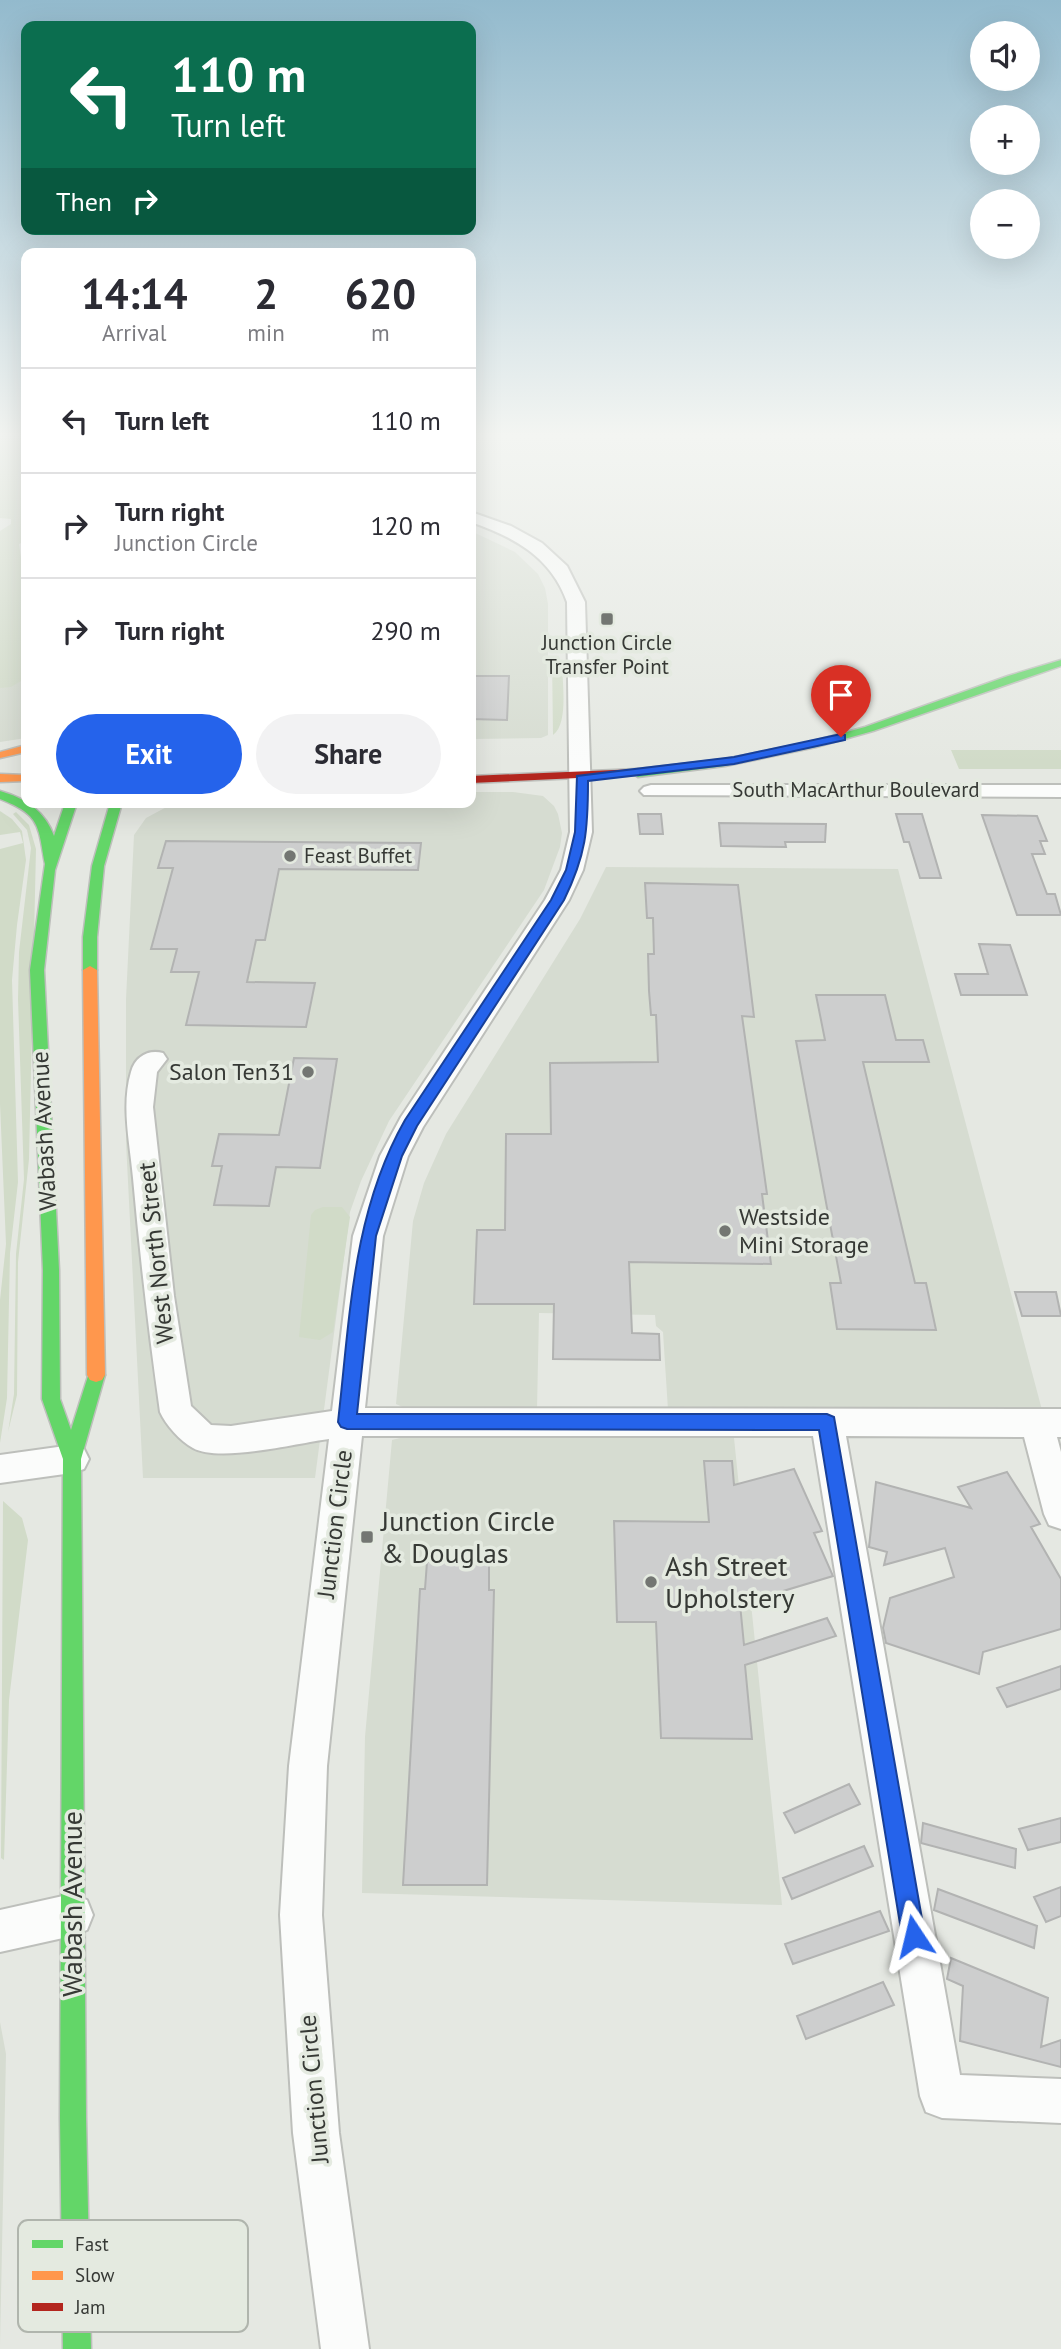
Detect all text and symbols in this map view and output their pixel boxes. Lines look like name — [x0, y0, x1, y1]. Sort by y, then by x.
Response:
map controls — [970, 21, 1040, 259]
button: sound — [970, 21, 1040, 91]
text: 110 m — [171, 42, 306, 106]
icon: left — [56, 49, 147, 140]
text: Turn left — [171, 104, 286, 146]
button: + — [970, 105, 1040, 175]
icon: right — [126, 182, 164, 220]
text: Then — [56, 185, 112, 218]
button: − — [970, 189, 1040, 259]
text: 14:14 — [81, 266, 187, 321]
text: 2 — [254, 266, 278, 321]
text: 620 — [345, 266, 416, 321]
text: Arrival — [102, 318, 166, 347]
text: min — [247, 318, 285, 347]
text: m — [371, 318, 390, 347]
icon: left — [56, 402, 94, 440]
text: Turn left — [115, 404, 209, 437]
text: 110 m — [370, 404, 441, 437]
text: Turn right — [115, 495, 224, 528]
icon: right — [56, 507, 94, 545]
text: 120 m — [370, 509, 441, 542]
text: Junction Circle — [115, 528, 258, 557]
marker: Junction Circle Transfer Point — [599, 611, 615, 627]
icon: right — [56, 612, 94, 650]
text: Turn right — [115, 614, 224, 647]
text: 290 m — [370, 614, 441, 647]
place label: Junction Circle Transfer Point — [541, 629, 672, 680]
pin — [811, 665, 871, 737]
icon: arrive — [822, 676, 860, 714]
button: Exit — [56, 714, 242, 794]
button: Share — [256, 714, 441, 794]
street label: South MacArthur Boulevard — [732, 776, 980, 803]
place label: Feast Buffet — [304, 842, 412, 869]
marker: Feast Buffet — [282, 848, 298, 864]
street label: Wabash Avenue — [24, 1051, 63, 1211]
place label: Salon Ten31 — [169, 1056, 294, 1087]
marker: Salon Ten31 — [300, 1064, 316, 1080]
street label: West North Street — [131, 1161, 180, 1345]
place label: Westside Mini Storage — [739, 1201, 869, 1260]
marker: Westside Mini Storage — [717, 1223, 733, 1239]
street label: Junction Circle — [310, 1448, 359, 1601]
place label: Junction Circle & Douglas — [380, 1502, 555, 1571]
marker: Junction Circle & Douglas — [359, 1529, 375, 1545]
place label: Ash Street Upholstery — [665, 1547, 795, 1616]
marker: Ash Street Upholstery — [643, 1574, 659, 1590]
street label: Wabash Avenue — [53, 1811, 90, 1997]
position arrow — [877, 1899, 951, 1973]
street label: Junction Circle — [292, 2013, 336, 2166]
legend — [18, 2220, 248, 2332]
text: Fast — [75, 2232, 109, 2256]
text: Slow — [75, 2263, 115, 2287]
text: Jam — [74, 2295, 105, 2319]

